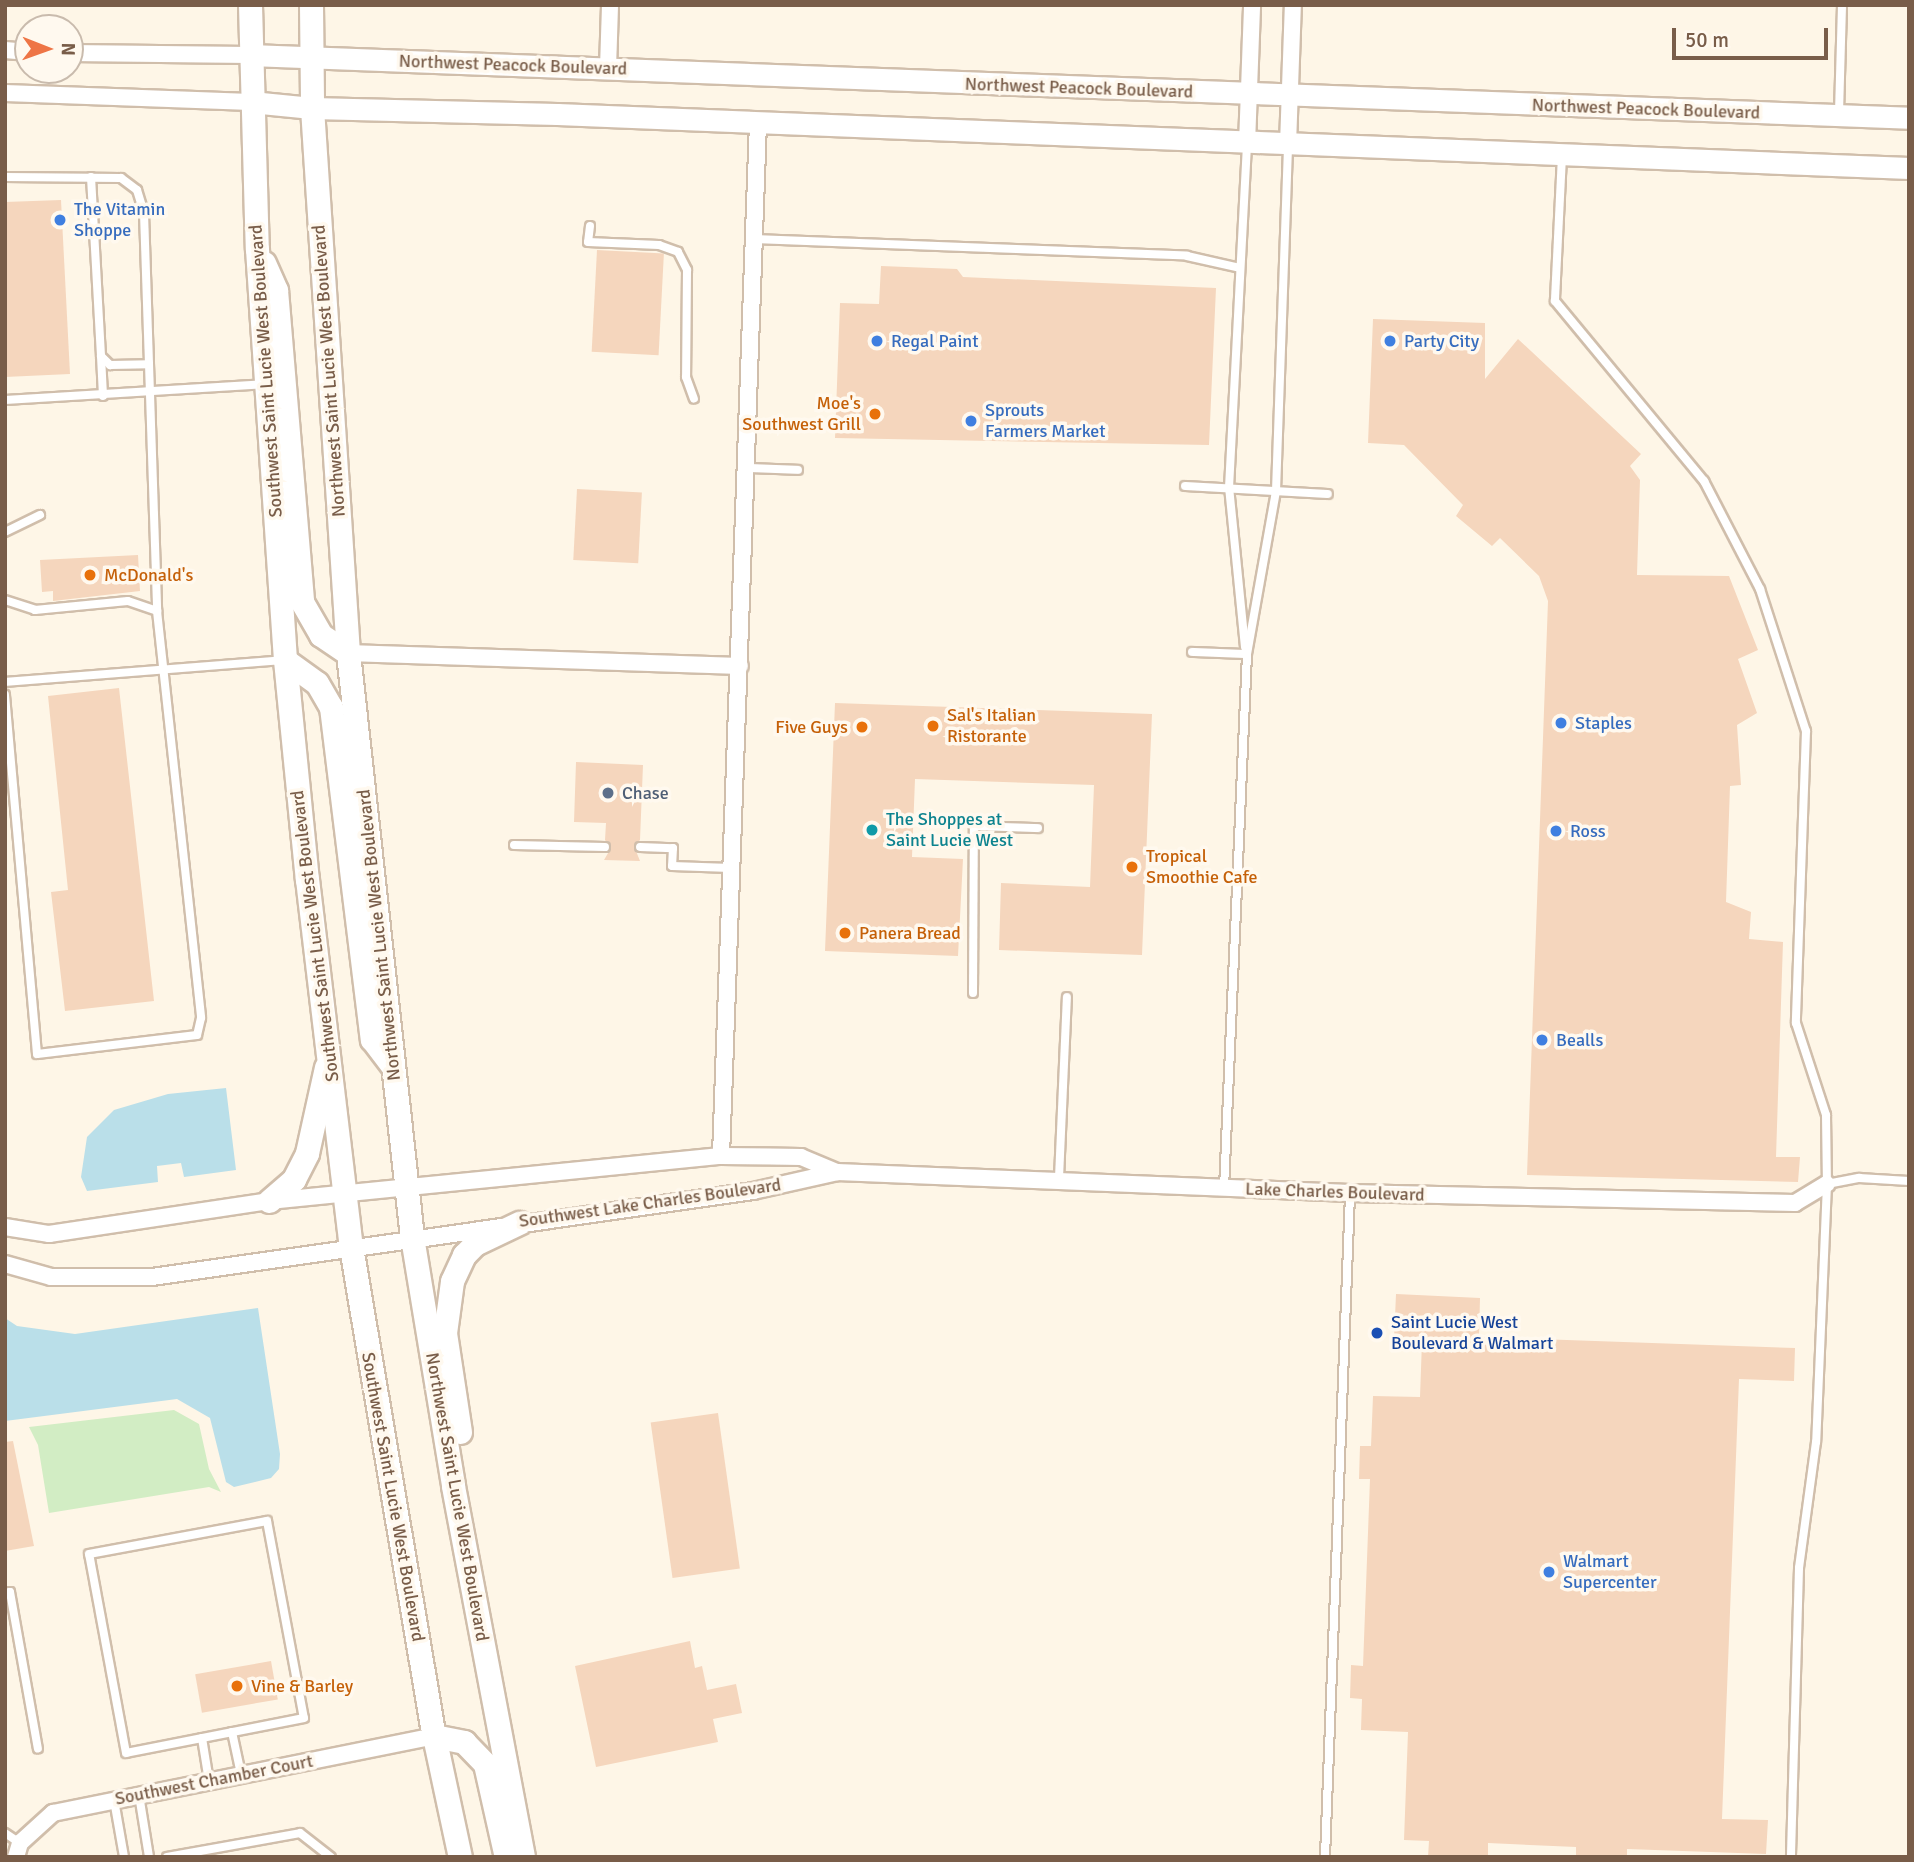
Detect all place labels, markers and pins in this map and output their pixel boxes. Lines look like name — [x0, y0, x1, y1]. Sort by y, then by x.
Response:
place label: The Vitamin Shoppe — [74, 199, 165, 242]
marker: The Vitamin Shoppe — [52, 212, 68, 228]
place label: Regal Paint — [891, 330, 978, 352]
place label: Party City — [1404, 330, 1479, 352]
marker: Regal Paint — [869, 333, 885, 349]
marker: Party City — [1382, 333, 1398, 349]
place label: Moe's Southwest Grill — [742, 393, 861, 436]
place label: Sprouts Farmers Market — [985, 400, 1106, 442]
marker: Moe's Southwest Grill — [867, 406, 883, 422]
marker: Sprouts Farmers Market — [963, 413, 979, 429]
place label: McDonald's — [104, 564, 193, 586]
marker: McDonald's — [82, 567, 98, 583]
place label: Sal's Italian Ristorante — [947, 705, 1036, 748]
place label: Staples — [1575, 712, 1632, 734]
marker: Staples — [1553, 715, 1569, 731]
place label: Five Guys — [775, 716, 848, 738]
marker: Sal's Italian Ristorante — [925, 718, 941, 734]
marker: Five Guys — [854, 719, 870, 735]
place label: Chase — [622, 782, 669, 804]
marker: Chase — [600, 785, 616, 801]
place label: The Shoppes at Saint Lucie West — [886, 809, 1013, 852]
place label: Ross — [1570, 820, 1606, 842]
marker: The Shoppes at Saint Lucie West — [864, 822, 880, 838]
marker: Ross — [1548, 823, 1564, 839]
place label: Tropical Smoothie Cafe — [1146, 846, 1258, 888]
marker: Tropical Smoothie Cafe — [1124, 859, 1140, 875]
place label: Panera Bread — [859, 922, 961, 944]
marker: Panera Bread — [837, 925, 853, 941]
place label: Bealls — [1556, 1029, 1603, 1051]
marker: Bealls — [1534, 1032, 1550, 1048]
place label: Saint Lucie West Boulevard & Walmart — [1391, 1312, 1553, 1354]
marker: Saint Lucie West Boulevard & Walmart — [1369, 1325, 1385, 1341]
place label: Walmart Supercenter — [1563, 1551, 1657, 1594]
marker: Walmart Supercenter — [1541, 1564, 1557, 1580]
place label: Vine & Barley — [251, 1675, 353, 1697]
marker: Vine & Barley — [229, 1678, 245, 1694]

